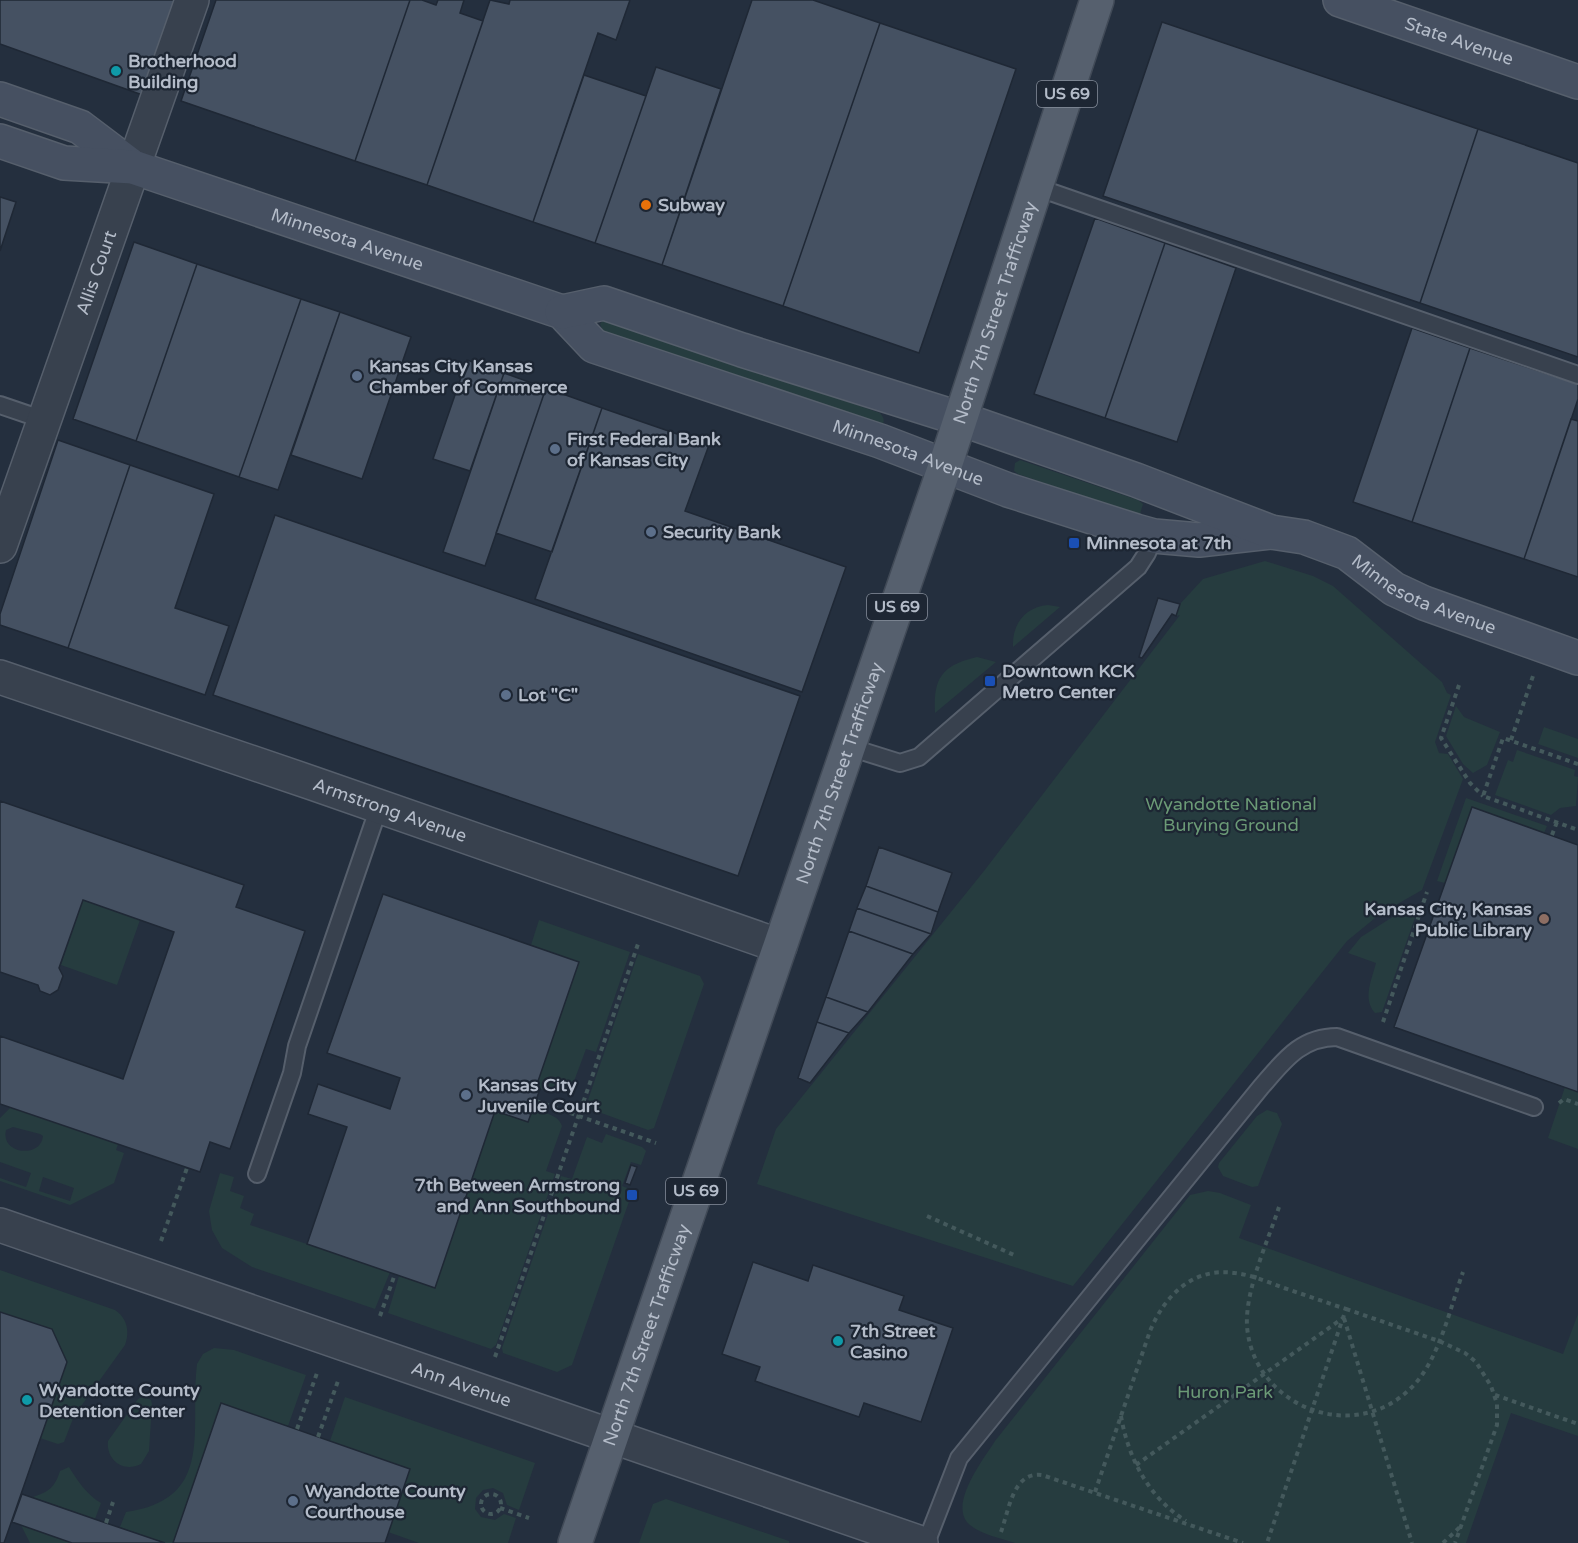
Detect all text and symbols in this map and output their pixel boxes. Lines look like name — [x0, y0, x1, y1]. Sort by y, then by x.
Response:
street label: State Avenue — [1402, 12, 1516, 70]
place label: Brotherhood Building — [128, 50, 237, 93]
marker: Brotherhood Building — [109, 64, 123, 78]
road number: US 69 — [1037, 81, 1097, 107]
place label: Subway — [658, 194, 725, 216]
marker: Subway — [639, 198, 653, 212]
street label: North 7th Street Trafficway — [948, 198, 1042, 427]
street label: Minnesota Avenue — [268, 203, 426, 275]
street label: Allis Court — [71, 227, 121, 318]
place label: Kansas City Kansas Chamber of Commerce — [369, 355, 567, 398]
marker: Kansas City Kansas Chamber of Commerce — [350, 369, 364, 383]
street label: Minnesota Avenue — [830, 415, 987, 491]
place label: First Federal Bank of Kansas City — [567, 428, 721, 471]
marker: First Federal Bank of Kansas City — [548, 442, 562, 456]
place label: Security Bank — [663, 521, 781, 543]
marker: Security Bank — [644, 525, 658, 539]
place label: Minnesota at 7th — [1086, 532, 1232, 554]
marker: Minnesota at 7th — [1067, 536, 1081, 550]
street label: Minnesota Avenue — [1347, 550, 1499, 639]
road number: US 69 — [867, 594, 927, 620]
street label: North 7th Street Trafficway — [791, 659, 888, 887]
place label: Downtown KCK Metro Center — [1002, 660, 1135, 703]
marker: Downtown KCK Metro Center — [983, 674, 997, 688]
place label: Lot "C" — [518, 684, 578, 706]
marker: Lot "C" — [499, 688, 513, 702]
street label: Armstrong Avenue — [310, 773, 470, 847]
park label: Wyandotte National Burying Ground — [1145, 793, 1317, 836]
place label: Kansas City, Kansas Public Library — [1364, 898, 1532, 941]
marker: Kansas City, Kansas Public Library — [1537, 912, 1551, 926]
place label: Kansas City Juvenile Court — [477, 1074, 600, 1117]
marker: Kansas City Juvenile Court — [459, 1088, 473, 1102]
place label: 7th Between Armstrong and Ann Southbound — [415, 1174, 620, 1217]
road number: US 69 — [666, 1178, 726, 1204]
marker: 7th Between Armstrong and Ann Southbound — [625, 1188, 639, 1202]
street label: North 7th Street Trafficway — [598, 1221, 695, 1449]
place label: 7th Street Casino — [850, 1320, 935, 1363]
marker: 7th Street Casino — [831, 1334, 845, 1348]
street label: Ann Avenue — [408, 1357, 514, 1412]
place label: Wyandotte County Detention Center — [39, 1379, 200, 1422]
park label: Huron Park — [1177, 1381, 1273, 1403]
marker: Wyandotte County Detention Center — [20, 1393, 34, 1407]
place label: Wyandotte County Courthouse — [305, 1480, 466, 1523]
marker: Wyandotte County Courthouse — [286, 1494, 300, 1508]

